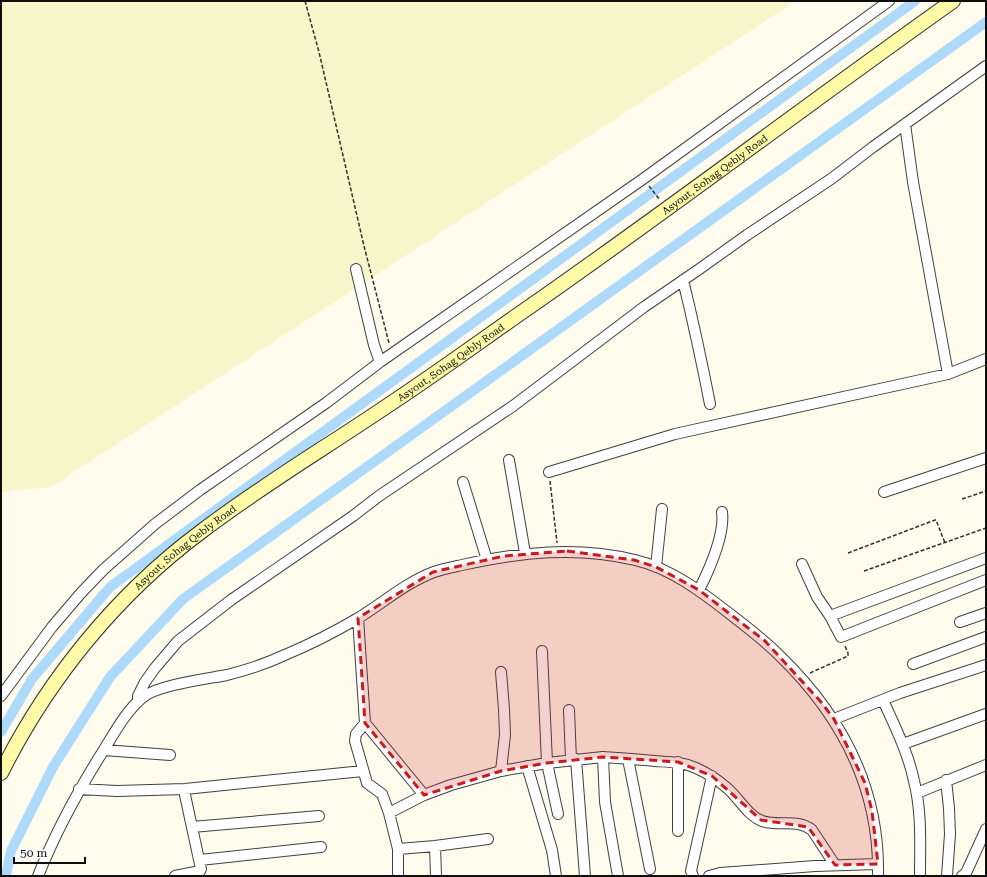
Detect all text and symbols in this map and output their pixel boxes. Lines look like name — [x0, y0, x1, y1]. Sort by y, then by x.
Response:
street label: Asyout, Sohag Qebly Road — [660, 132, 770, 217]
street label: Asyout, Sohag Qebly Road — [395, 321, 507, 404]
street label: Asyout, Sohag Qebly Road — [132, 503, 239, 592]
scale bar — [14, 839, 85, 865]
text: 50 m — [20, 846, 47, 860]

